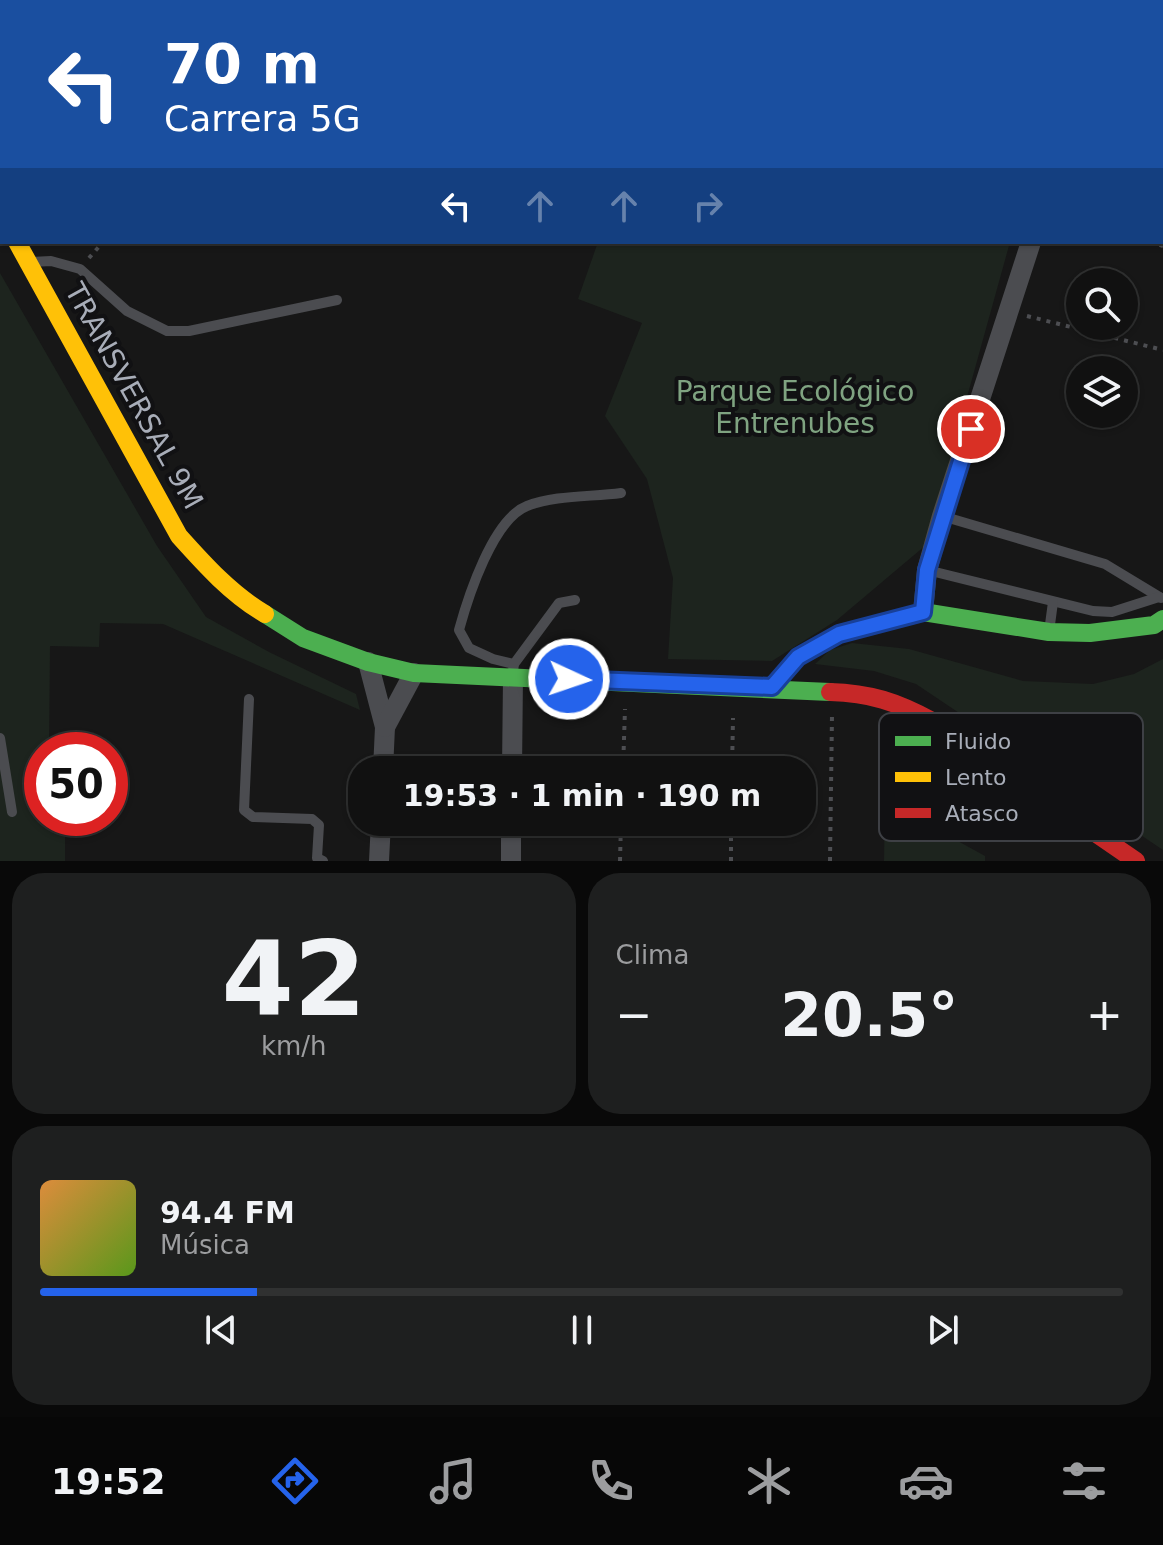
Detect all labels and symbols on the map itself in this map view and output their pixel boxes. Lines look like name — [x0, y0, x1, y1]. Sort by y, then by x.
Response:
street label: TRANSVERSAL 9M — [58, 276, 210, 515]
park label: Parque Ecológico Entrenubes — [676, 375, 914, 440]
pin — [937, 395, 1005, 463]
position arrow — [527, 637, 611, 721]
legend — [879, 713, 1143, 841]
text: Fluido — [945, 729, 1011, 754]
speed limit sign: 50 — [24, 732, 128, 836]
text: Lento — [945, 765, 1006, 790]
text: Atasco — [945, 801, 1019, 826]

